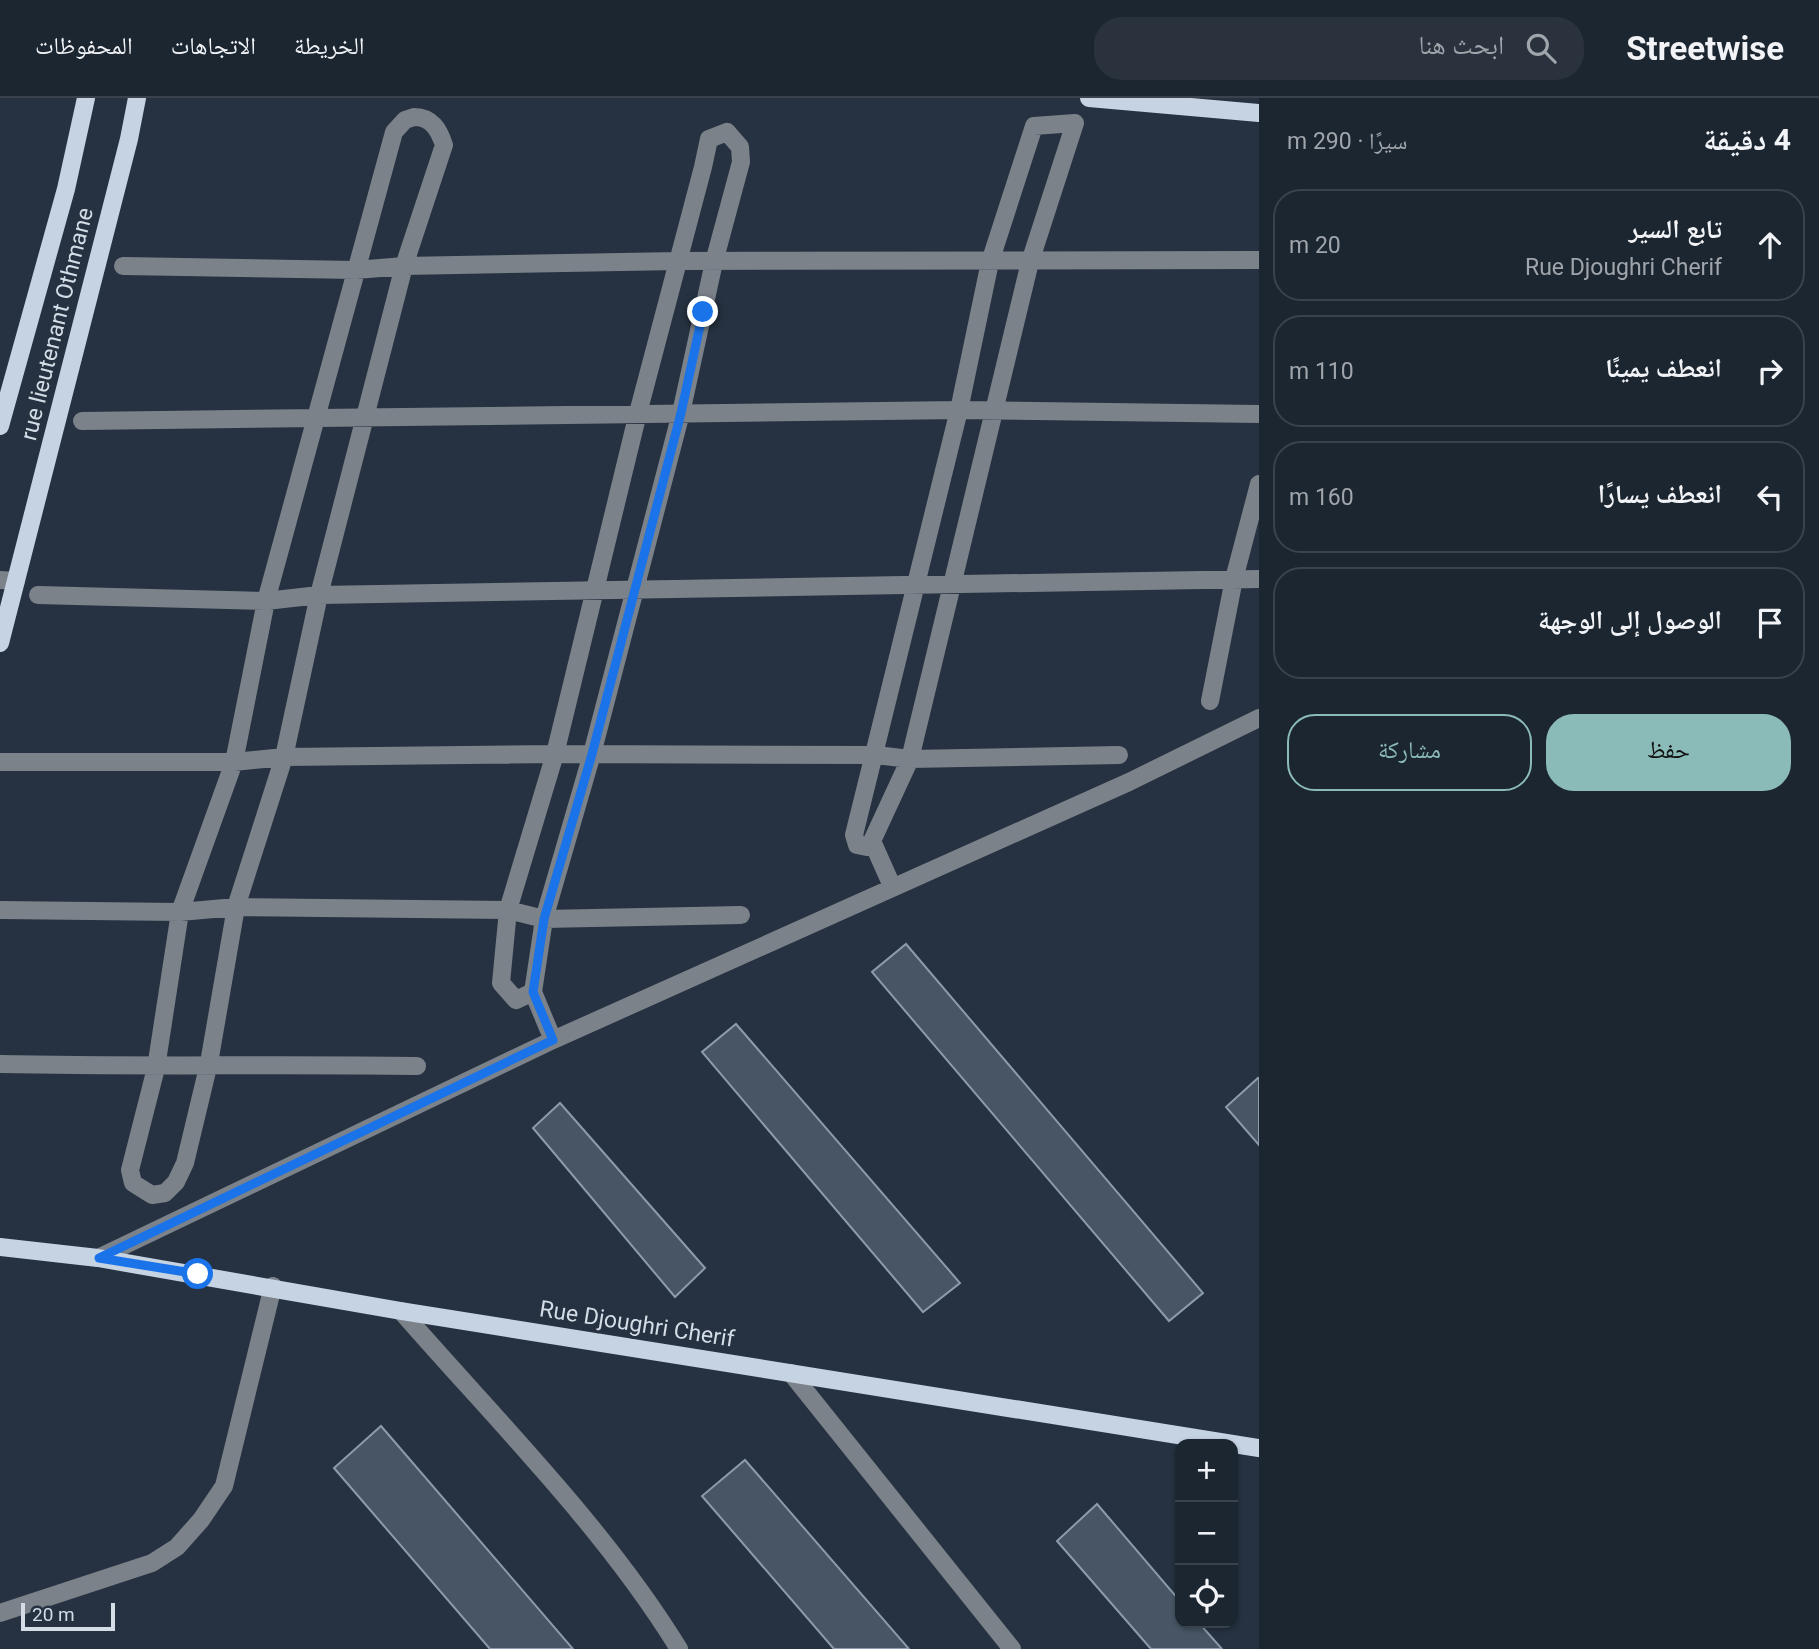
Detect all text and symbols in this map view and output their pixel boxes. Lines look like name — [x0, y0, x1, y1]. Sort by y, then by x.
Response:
search box — [1094, 17, 1584, 80]
icon: search — [1522, 29, 1560, 67]
text: Streetwise — [1626, 29, 1784, 68]
text: ابحث هنا — [1418, 30, 1504, 60]
text: المحفوظات — [35, 32, 133, 60]
text: الاتجاهات — [171, 32, 256, 60]
text: الخريطة — [294, 32, 365, 60]
text: 4 دقيقة — [1703, 122, 1791, 157]
text: سيرًا · 290 m — [1287, 128, 1407, 155]
street label: rue lieutenant Othmane — [15, 205, 99, 443]
text: تابع السير — [1629, 214, 1722, 244]
icon: ahead — [1751, 226, 1789, 264]
text: 20 m — [1289, 232, 1341, 259]
text: Rue Djoughri Cherif — [1525, 254, 1722, 281]
route end — [687, 296, 718, 327]
icon: right — [1751, 352, 1789, 390]
text: انعطف يمينًا — [1605, 353, 1722, 383]
text: 110 m — [1289, 358, 1354, 385]
icon: left — [1751, 478, 1789, 516]
text: انعطف يسارًا — [1598, 479, 1722, 509]
text: 160 m — [1289, 484, 1354, 511]
icon: arrive — [1751, 604, 1789, 642]
text: الوصول إلى الوجهة — [1538, 605, 1722, 635]
button: مشاركة — [1287, 714, 1532, 791]
button: حفظ — [1546, 714, 1791, 791]
route start — [182, 1258, 213, 1289]
street label: Rue Djoughri Cherif — [538, 1295, 737, 1353]
map controls — [1175, 1439, 1238, 1628]
button: + — [1175, 1439, 1238, 1502]
button: − — [1175, 1502, 1238, 1565]
button: locate — [1175, 1565, 1238, 1628]
scale bar — [21, 1600, 116, 1632]
text: 20 m — [32, 1603, 75, 1626]

